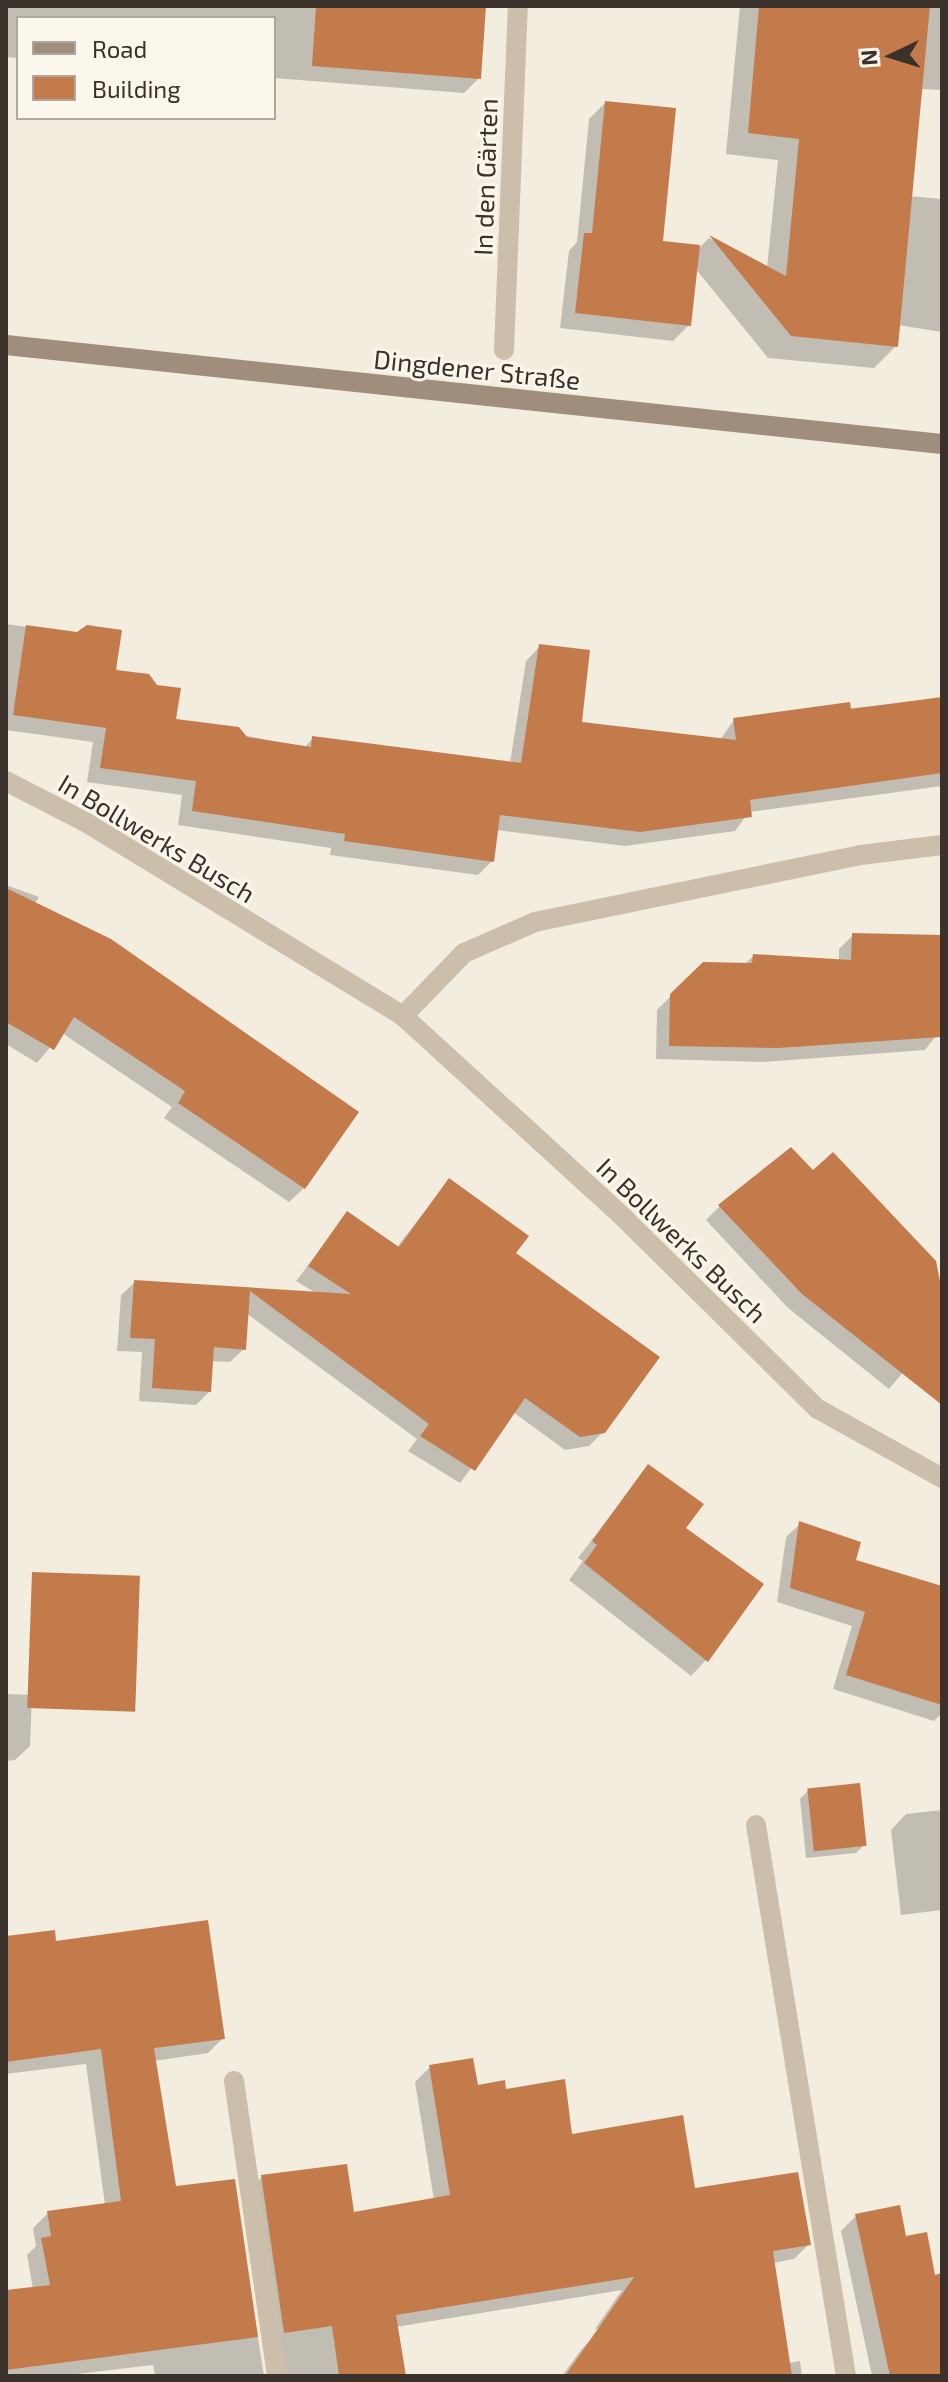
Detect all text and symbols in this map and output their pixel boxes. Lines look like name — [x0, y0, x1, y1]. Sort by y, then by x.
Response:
legend — [16, 16, 276, 120]
north arrow — [852, 16, 932, 96]
text: Road — [92, 34, 147, 63]
text: N — [855, 49, 882, 67]
text: Building — [92, 74, 181, 103]
street label: In den Gärten — [467, 98, 503, 256]
street label: Dingdener Straße — [372, 343, 582, 395]
street label: In Bollwerks Busch — [53, 767, 261, 909]
street label: In Bollwerks Busch — [591, 1151, 773, 1329]

